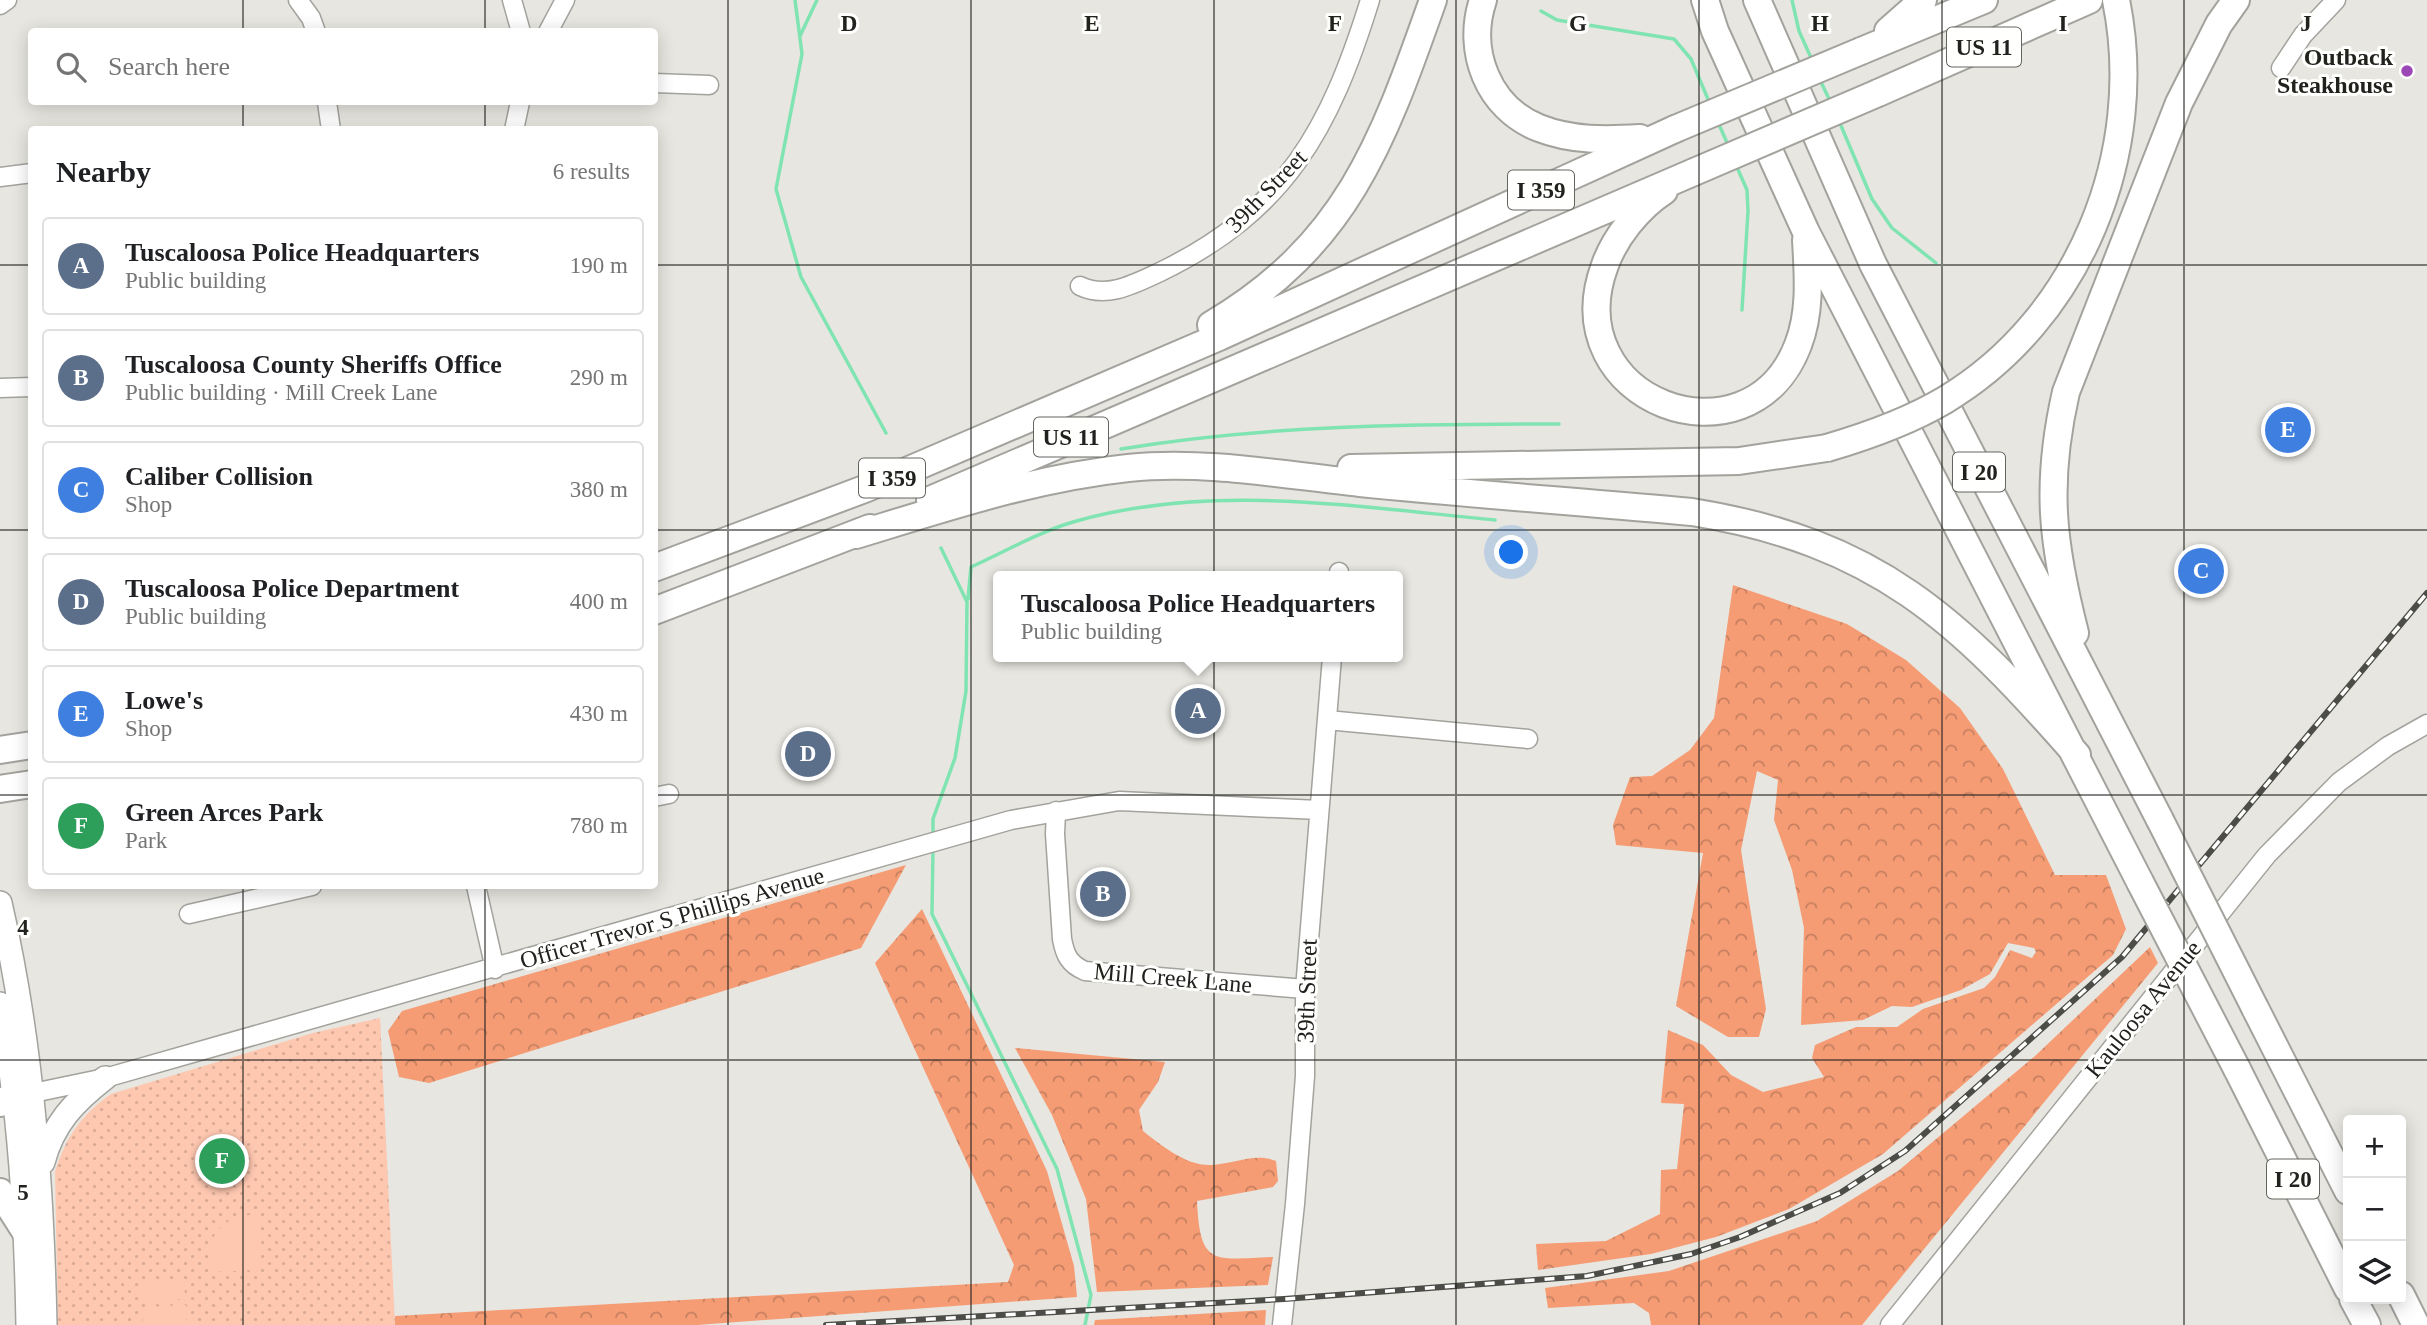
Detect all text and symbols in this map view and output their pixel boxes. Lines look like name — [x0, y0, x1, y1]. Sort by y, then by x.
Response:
text: D — [841, 11, 857, 36]
text: E — [1084, 11, 1100, 36]
text: F — [1328, 11, 1342, 36]
text: G — [1569, 11, 1587, 36]
text: H — [1811, 11, 1829, 36]
text: I — [2059, 11, 2068, 36]
text: J — [2300, 11, 2312, 36]
search box — [28, 28, 658, 105]
road number: US 11 — [1947, 28, 2021, 66]
place label: Outback Steakhouse — [2277, 44, 2394, 98]
icon: search — [52, 48, 90, 86]
text: Search here — [108, 52, 230, 81]
marker: Outback Steakhouse — [2399, 63, 2415, 79]
street label: 39th Street — [1220, 144, 1312, 238]
text: Nearby — [56, 155, 151, 188]
text: 6 results — [553, 159, 630, 184]
road number: I 359 — [1508, 170, 1574, 210]
text: Tuscaloosa Police Headquarters — [125, 238, 479, 267]
text: A — [73, 253, 89, 278]
text: 190 m — [570, 253, 628, 278]
text: Public building — [125, 268, 266, 293]
text: Tuscaloosa County Sheriffs Office — [125, 350, 502, 379]
text: B — [73, 365, 89, 390]
text: 290 m — [570, 365, 628, 390]
text: Public building · Mill Creek Lane — [125, 380, 437, 405]
pin: E — [2265, 404, 2311, 456]
road number: US 11 — [1034, 418, 1108, 457]
road number: I 20 — [1953, 452, 2005, 492]
road number: I 359 — [859, 458, 925, 498]
text: Caliber Collision — [125, 462, 313, 491]
text: C — [73, 477, 89, 502]
text: 380 m — [570, 477, 628, 502]
text: Shop — [125, 492, 172, 517]
your location — [1494, 535, 1528, 569]
pin: C — [2178, 545, 2224, 597]
popup — [993, 571, 1403, 662]
text: Tuscaloosa Police Department — [125, 574, 459, 603]
text: D — [73, 589, 89, 614]
text: 400 m — [570, 589, 628, 614]
text: Tuscaloosa Police Headquarters — [1021, 589, 1375, 618]
text: Public building — [125, 604, 266, 629]
text: Public building — [1021, 619, 1162, 644]
pin: A — [1175, 685, 1221, 737]
text: Lowe's — [125, 686, 203, 715]
text: E — [73, 701, 89, 726]
text: 430 m — [570, 701, 628, 726]
text: Shop — [125, 716, 172, 741]
pin: D — [785, 728, 831, 780]
text: Green Arces Park — [125, 798, 323, 827]
text: F — [74, 813, 88, 838]
text: 780 m — [570, 813, 628, 838]
text: Park — [125, 828, 167, 853]
street label: Officer Trevor S Phillips Avenue — [517, 862, 827, 974]
pin: B — [1080, 868, 1126, 920]
text: 4 — [17, 915, 29, 940]
street label: Kauloosa Avenue — [2080, 935, 2206, 1083]
street label: 39th Street — [1292, 938, 1322, 1044]
street label: Mill Creek Lane — [1093, 958, 1253, 998]
map controls — [2343, 1115, 2406, 1304]
button: + — [2343, 1115, 2406, 1178]
pin: F — [199, 1135, 245, 1187]
road number: I 20 — [2267, 1160, 2319, 1198]
button: − — [2343, 1178, 2406, 1241]
text: 5 — [17, 1180, 29, 1205]
button: layers — [2343, 1241, 2406, 1304]

